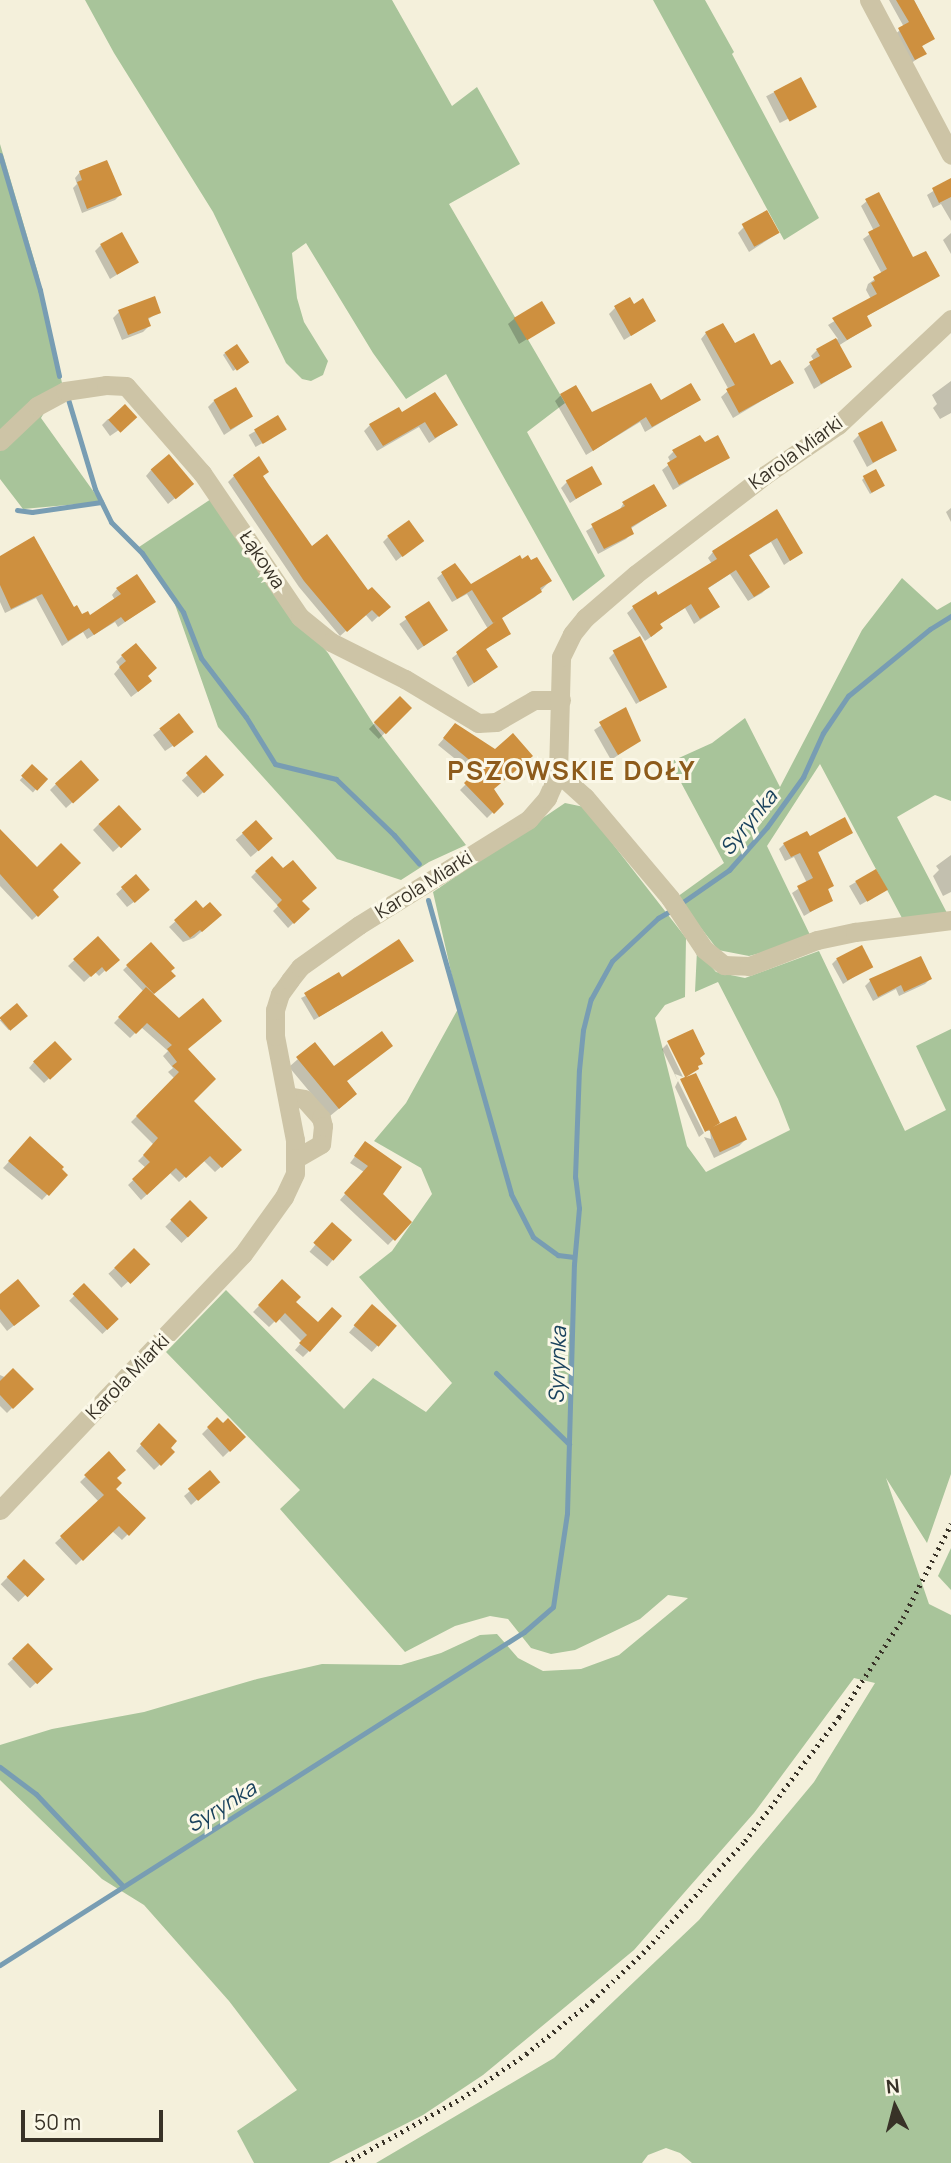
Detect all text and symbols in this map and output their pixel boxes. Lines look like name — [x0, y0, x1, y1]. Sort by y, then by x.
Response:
street label: Karola Miarki — [745, 411, 847, 495]
street label: Łąkowa — [234, 527, 290, 593]
district label: PSZOWSKIE DOŁY — [449, 755, 695, 787]
water label: Syrynka — [714, 784, 782, 860]
street label: Karola Miarki — [371, 846, 477, 924]
water label: Syrynka — [543, 1326, 571, 1404]
street label: Karola Miarki — [82, 1329, 174, 1425]
water label: Syrynka — [182, 1775, 260, 1837]
north arrow — [860, 2072, 930, 2142]
text: N — [885, 2072, 901, 2100]
scale bar — [24, 2096, 166, 2140]
text: 50 m — [34, 2108, 81, 2136]

